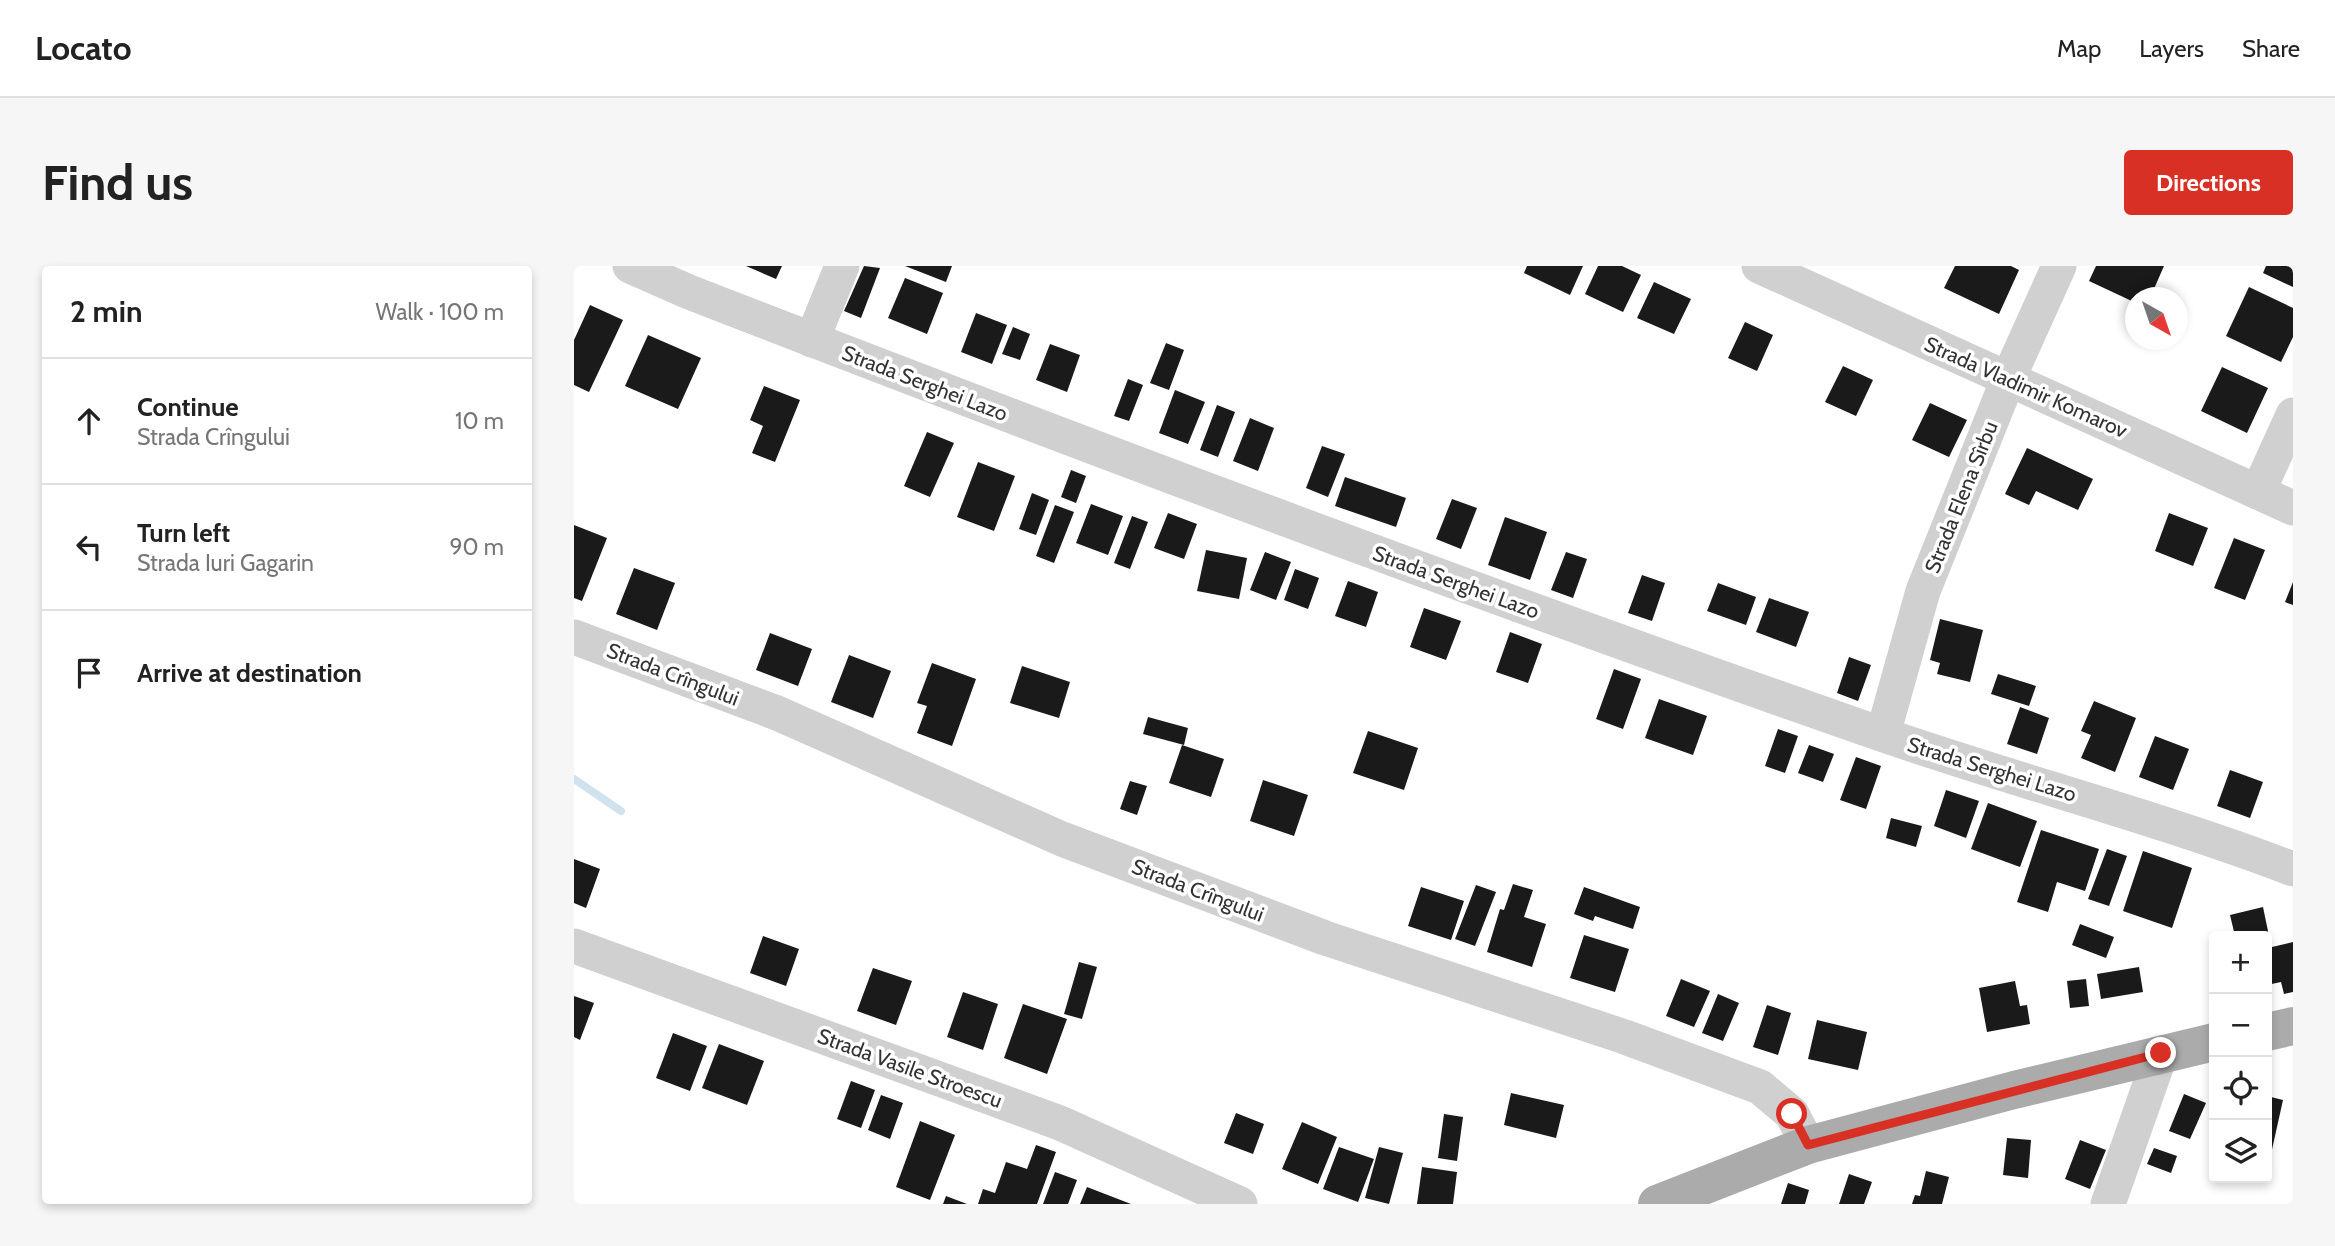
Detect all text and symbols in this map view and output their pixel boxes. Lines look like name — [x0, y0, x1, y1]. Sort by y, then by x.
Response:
text: Locato — [35, 28, 131, 68]
text: Map — [2057, 34, 2101, 63]
text: Layers — [2139, 34, 2204, 63]
text: Share — [2242, 34, 2300, 63]
button: Directions — [2124, 150, 2293, 215]
text: Find us — [42, 153, 193, 212]
north arrow — [2125, 287, 2188, 350]
text: 2 min — [70, 293, 142, 330]
text: Walk · 100 m — [376, 298, 504, 326]
street label: Strada Vladimir Komarov — [1921, 331, 2132, 443]
street label: Strada Serghei Lazo — [839, 340, 1011, 426]
text: Continue — [137, 391, 239, 423]
icon: ahead — [70, 402, 108, 440]
text: 10 m — [455, 407, 504, 435]
street label: Strada Elena Sîrbu — [1919, 417, 2003, 577]
text: Strada Crîngului — [137, 423, 290, 451]
text: Turn left — [137, 517, 230, 549]
icon: left — [70, 528, 108, 566]
text: 90 m — [450, 533, 504, 561]
street label: Strada Serghei Lazo — [1369, 540, 1543, 624]
text: Strada Iuri Gagarin — [137, 549, 314, 577]
street label: Strada Crîngului — [603, 637, 743, 711]
icon: arrive — [70, 654, 108, 692]
text: Arrive at destination — [137, 657, 362, 689]
street label: Strada Serghei Lazo — [1905, 731, 2079, 807]
street label: Strada Crîngului — [1128, 853, 1268, 927]
map controls — [2209, 931, 2272, 1183]
button: + — [2209, 931, 2272, 994]
button: − — [2209, 994, 2272, 1057]
street label: Strada Vasile Stroescu — [814, 1023, 1006, 1113]
route end — [2145, 1037, 2176, 1068]
button: locate — [2209, 1057, 2272, 1120]
route start — [1776, 1098, 1807, 1129]
button: layers — [2209, 1120, 2272, 1183]

